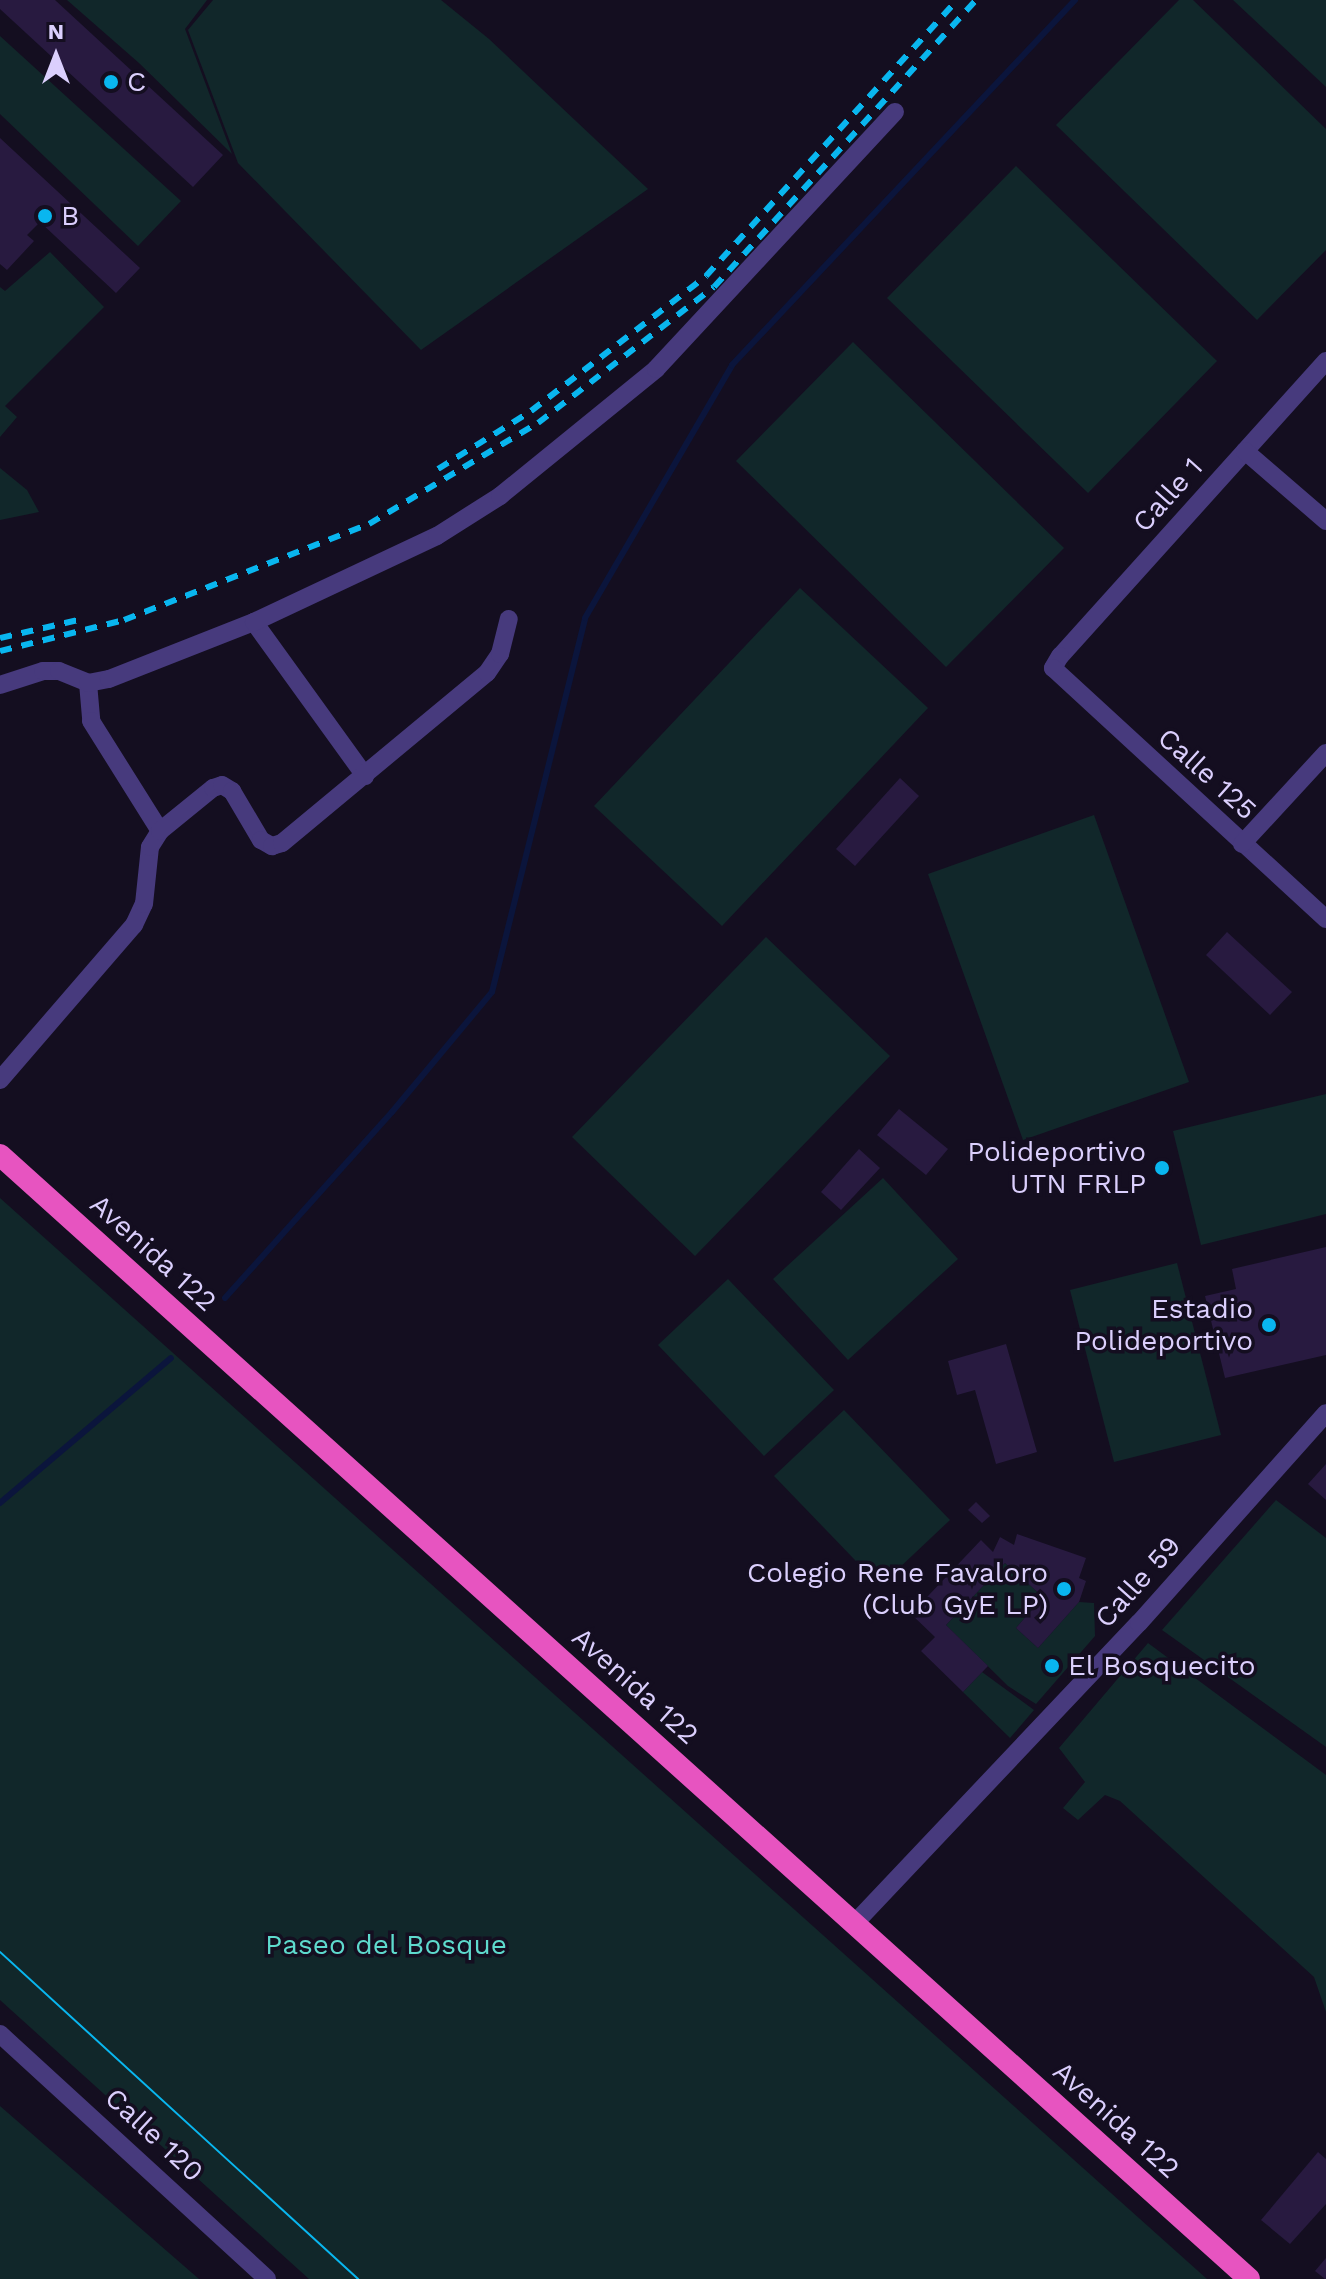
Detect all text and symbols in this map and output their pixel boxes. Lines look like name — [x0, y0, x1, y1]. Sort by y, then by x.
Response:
north arrow — [16, 16, 96, 96]
text: N — [48, 19, 64, 44]
place label: C — [127, 65, 146, 99]
marker: C — [102, 73, 120, 91]
place label: B — [61, 199, 79, 233]
marker: B — [36, 207, 54, 225]
street label: Calle 1 — [1126, 451, 1210, 539]
street label: Calle 125 — [1151, 721, 1263, 827]
place label: Polideportivo UTN FRLP — [967, 1135, 1146, 1201]
marker: Polideportivo UTN FRLP — [1153, 1159, 1171, 1177]
street label: Avenida 122 — [82, 1187, 224, 1319]
place label: Estadio Polideportivo — [1074, 1292, 1253, 1358]
marker: Estadio Polideportivo — [1260, 1316, 1278, 1334]
street label: Calle 59 — [1088, 1529, 1188, 1635]
place label: Colegio Rene Favaloro (Club GyE LP) — [747, 1556, 1048, 1622]
marker: Colegio Rene Favaloro (Club GyE LP) — [1055, 1580, 1073, 1598]
street label: Avenida 122 — [564, 1620, 706, 1752]
place label: El Bosquecito — [1068, 1649, 1256, 1683]
marker: El Bosquecito — [1043, 1657, 1061, 1675]
park label: Paseo del Bosque — [265, 1928, 507, 1962]
street label: Avenida 122 — [1045, 2054, 1187, 2186]
street label: Calle 120 — [98, 2081, 210, 2189]

